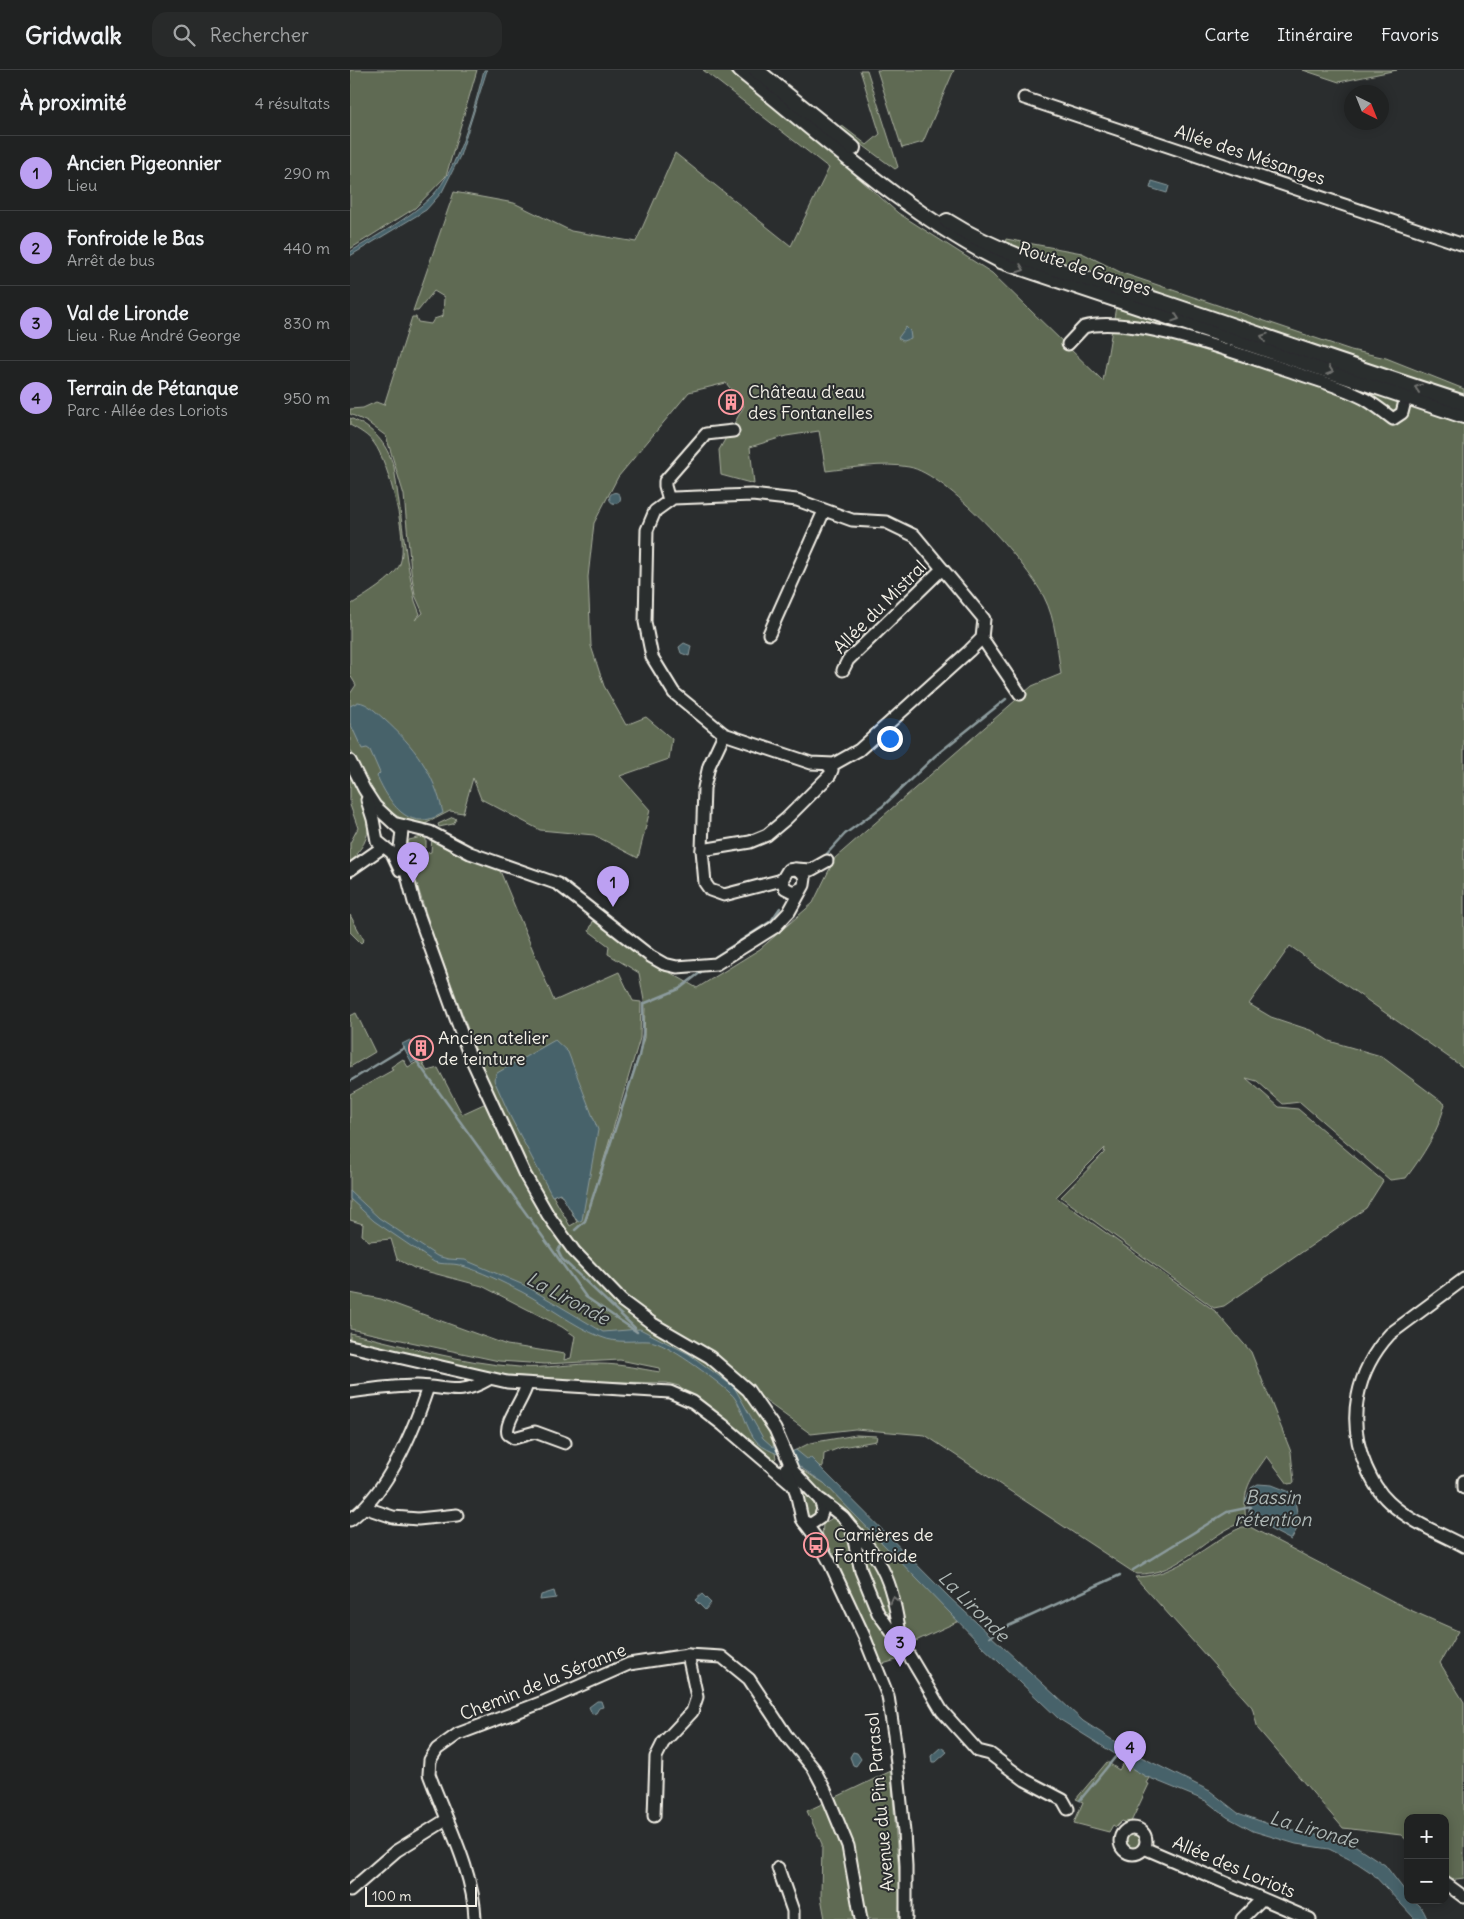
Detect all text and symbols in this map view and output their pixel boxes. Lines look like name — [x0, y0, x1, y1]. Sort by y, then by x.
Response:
search box — [152, 12, 502, 57]
text: Gridwalk — [25, 20, 122, 50]
icon: search — [170, 21, 198, 49]
text: Rechercher — [210, 23, 309, 47]
text: Carte — [1204, 23, 1249, 46]
text: Itinéraire — [1277, 23, 1353, 46]
text: Favoris — [1381, 23, 1439, 46]
north arrow — [1344, 85, 1389, 130]
text: À proximité — [20, 89, 127, 116]
text: 4 résultats — [255, 93, 330, 113]
street label: Allée des Mésanges — [1172, 119, 1328, 190]
text: Ancien Pigeonnier — [67, 151, 221, 175]
text: 1 — [33, 163, 39, 183]
text: 290 m — [284, 163, 330, 183]
text: Lieu — [67, 175, 97, 195]
text: Fonfroide le Bas — [67, 226, 204, 250]
street label: Route de Ganges — [1016, 236, 1154, 301]
text: 2 — [32, 238, 40, 258]
text: 440 m — [283, 238, 330, 258]
text: Arrêt de bus — [67, 250, 155, 270]
one-way arrow — [1016, 263, 1025, 274]
text: Val de Lironde — [67, 301, 189, 325]
one-way arrow — [1171, 312, 1179, 322]
text: 3 — [31, 313, 41, 333]
text: 830 m — [283, 313, 330, 333]
text: Lieu · Rue André George — [67, 325, 241, 345]
one-way arrow — [1260, 332, 1268, 342]
one-way arrow — [1325, 365, 1333, 375]
text: Terrain de Pétanque — [67, 376, 239, 400]
place label: Château d'eau des Fontanelles — [748, 380, 873, 424]
one-way arrow — [1414, 384, 1422, 394]
text: 4 — [31, 388, 41, 408]
text: 950 m — [283, 388, 330, 408]
building icon: Château d'eau des Fontanelles — [718, 389, 744, 415]
text: Parc · Allée des Loriots — [67, 400, 228, 420]
street label: Allée du Mistral — [828, 555, 931, 658]
your location — [877, 726, 903, 752]
pin: 2 — [397, 842, 429, 883]
pin: 1 — [597, 866, 629, 907]
place label: Ancien atelier de teinture — [438, 1026, 549, 1070]
building icon: Ancien atelier de teinture — [408, 1035, 434, 1061]
water label: La Lironde — [522, 1266, 615, 1331]
water label: Bassin rétention — [1234, 1485, 1313, 1531]
place label: Carrières de Fontfroide — [834, 1523, 934, 1567]
bus stop icon: Carrières de Fontfroide — [803, 1532, 829, 1558]
water label: La Lironde — [933, 1565, 1016, 1648]
one-way arrow — [889, 1595, 900, 1604]
pin: 3 — [884, 1626, 916, 1667]
street label: Chemin de la Séranne — [456, 1638, 629, 1725]
street label: Avenue du Pin Parasol — [860, 1711, 899, 1893]
pin: 4 — [1114, 1731, 1146, 1772]
water label: La Lironde — [1267, 1805, 1363, 1854]
map controls — [1404, 1814, 1449, 1904]
button: + — [1404, 1814, 1449, 1859]
street label: Allée des Loriots — [1169, 1830, 1299, 1903]
button: − — [1404, 1859, 1449, 1904]
scale bar — [365, 1884, 478, 1907]
text: 100 m — [372, 1887, 412, 1905]

